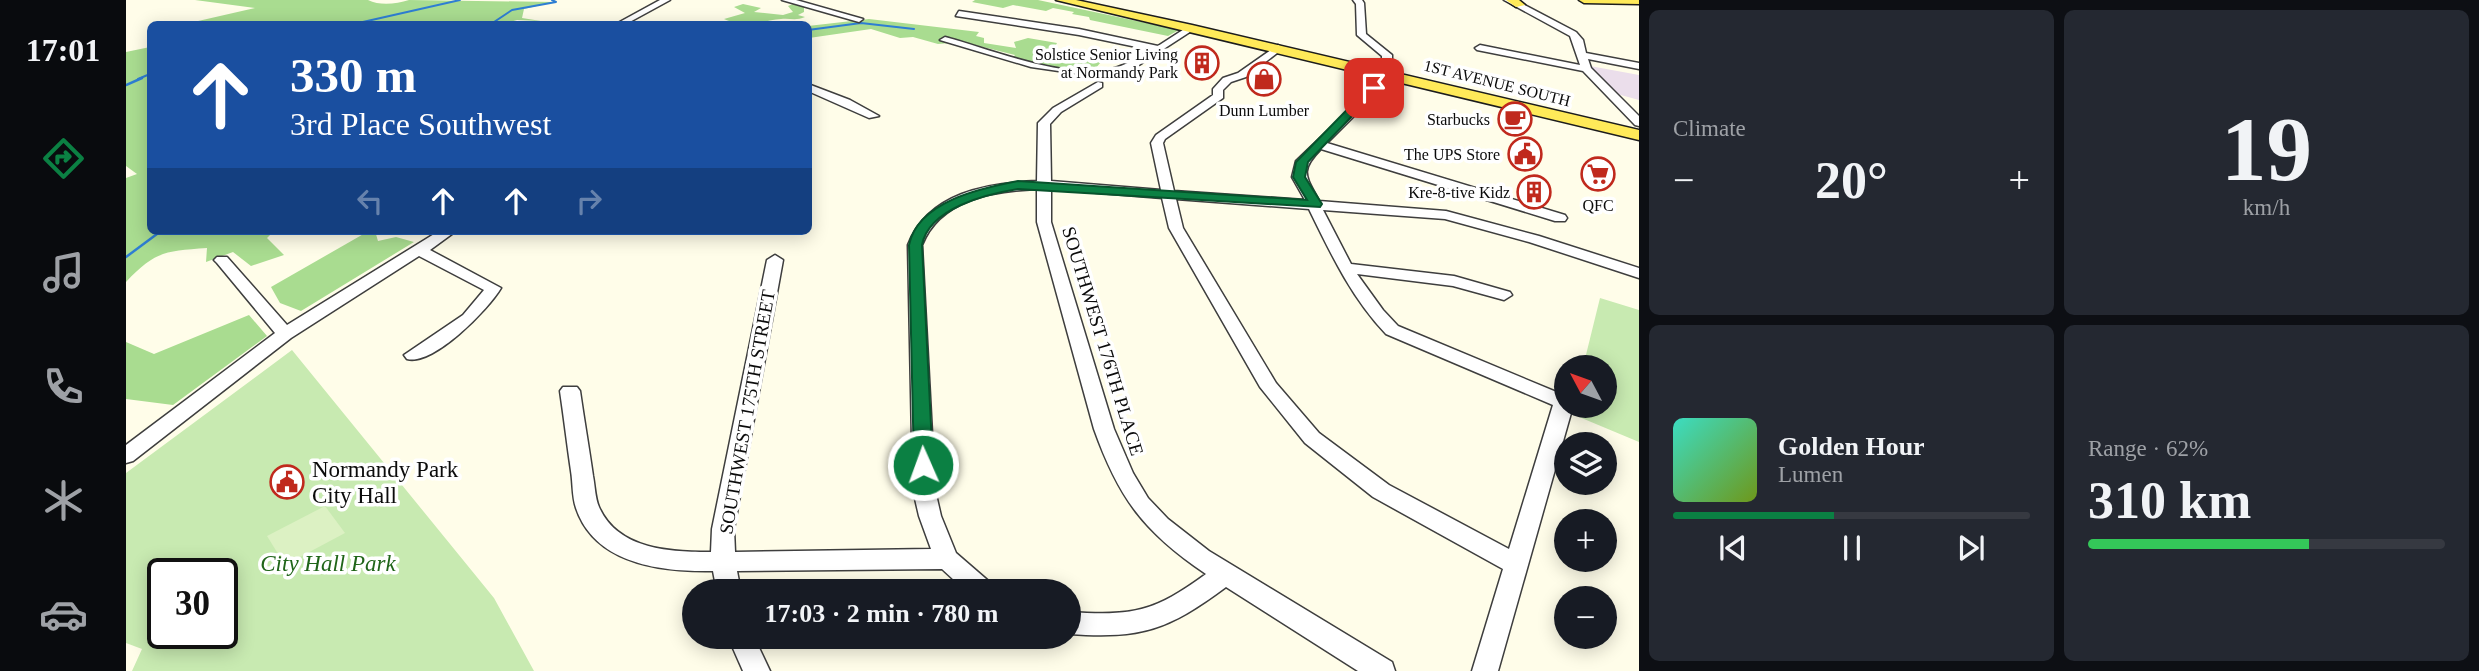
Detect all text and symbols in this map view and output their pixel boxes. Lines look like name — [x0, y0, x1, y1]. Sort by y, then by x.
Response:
text: 17:01 — [26, 32, 100, 68]
building icon: Solstice Senior Living at Normandy Park — [1183, 44, 1221, 82]
place label: Solstice Senior Living at Normandy Park — [1035, 46, 1178, 82]
text: 330 m — [290, 48, 417, 103]
icon: ahead — [175, 49, 266, 140]
street label: 1ST AVENUE SOUTH — [1422, 57, 1573, 110]
pin — [1344, 58, 1404, 118]
shop icon: Dunn Lumber — [1245, 60, 1283, 98]
icon: arrive — [1355, 69, 1393, 107]
text: 19 — [2221, 99, 2312, 200]
cafe icon: Starbucks — [1496, 100, 1534, 138]
place label: Dunn Lumber — [1219, 102, 1310, 119]
text: 3rd Place Southwest — [290, 106, 551, 142]
place label: Starbucks — [1427, 111, 1490, 128]
text: Climate — [1673, 116, 1746, 141]
icon: directions — [39, 134, 88, 183]
public building icon: The UPS Store — [1506, 135, 1544, 173]
place label: The UPS Store — [1404, 146, 1500, 163]
text: 20° — [1815, 152, 1888, 209]
supermarket icon: QFC — [1579, 155, 1617, 193]
text: − — [1673, 159, 1694, 201]
text: + — [2009, 159, 2030, 201]
building icon: Kre-8-tive Kidz — [1515, 173, 1553, 211]
icon: left — [351, 182, 389, 220]
icon: ahead — [424, 182, 462, 220]
icon: ahead — [497, 182, 535, 220]
icon: right — [570, 182, 608, 220]
place label: Kre-8-tive Kidz — [1408, 184, 1510, 201]
text: km/h — [2243, 195, 2290, 220]
place label: QFC — [1582, 197, 1614, 214]
street label: SOUTHWEST 176TH PLACE — [1058, 224, 1148, 458]
icon: music — [39, 248, 88, 297]
street label: SOUTHWEST 175TH STREET — [715, 288, 779, 536]
north arrow — [1554, 355, 1617, 418]
map controls — [1554, 355, 1617, 649]
icon: phone — [39, 362, 88, 411]
position arrow — [886, 428, 960, 502]
button: layers — [1554, 432, 1617, 495]
text: Golden Hour — [1778, 432, 1925, 461]
text: Range · 62% — [2088, 436, 2208, 461]
place label: Normandy Park City Hall — [312, 457, 459, 508]
text: Lumen — [1778, 462, 1843, 487]
public building icon: Normandy Park City Hall — [268, 463, 306, 501]
text: 310 km — [2088, 472, 2251, 529]
icon: climate — [39, 476, 88, 525]
button: + — [1554, 509, 1617, 572]
icon: previous — [1714, 529, 1752, 567]
icon: pause — [1833, 529, 1871, 567]
icon: next — [1952, 529, 1990, 567]
park label: City Hall Park — [260, 551, 397, 576]
speed limit sign: 30 — [147, 558, 238, 649]
button: − — [1554, 586, 1617, 649]
icon: car — [39, 590, 88, 639]
text: 17:03 · 2 min · 780 m — [765, 599, 999, 628]

